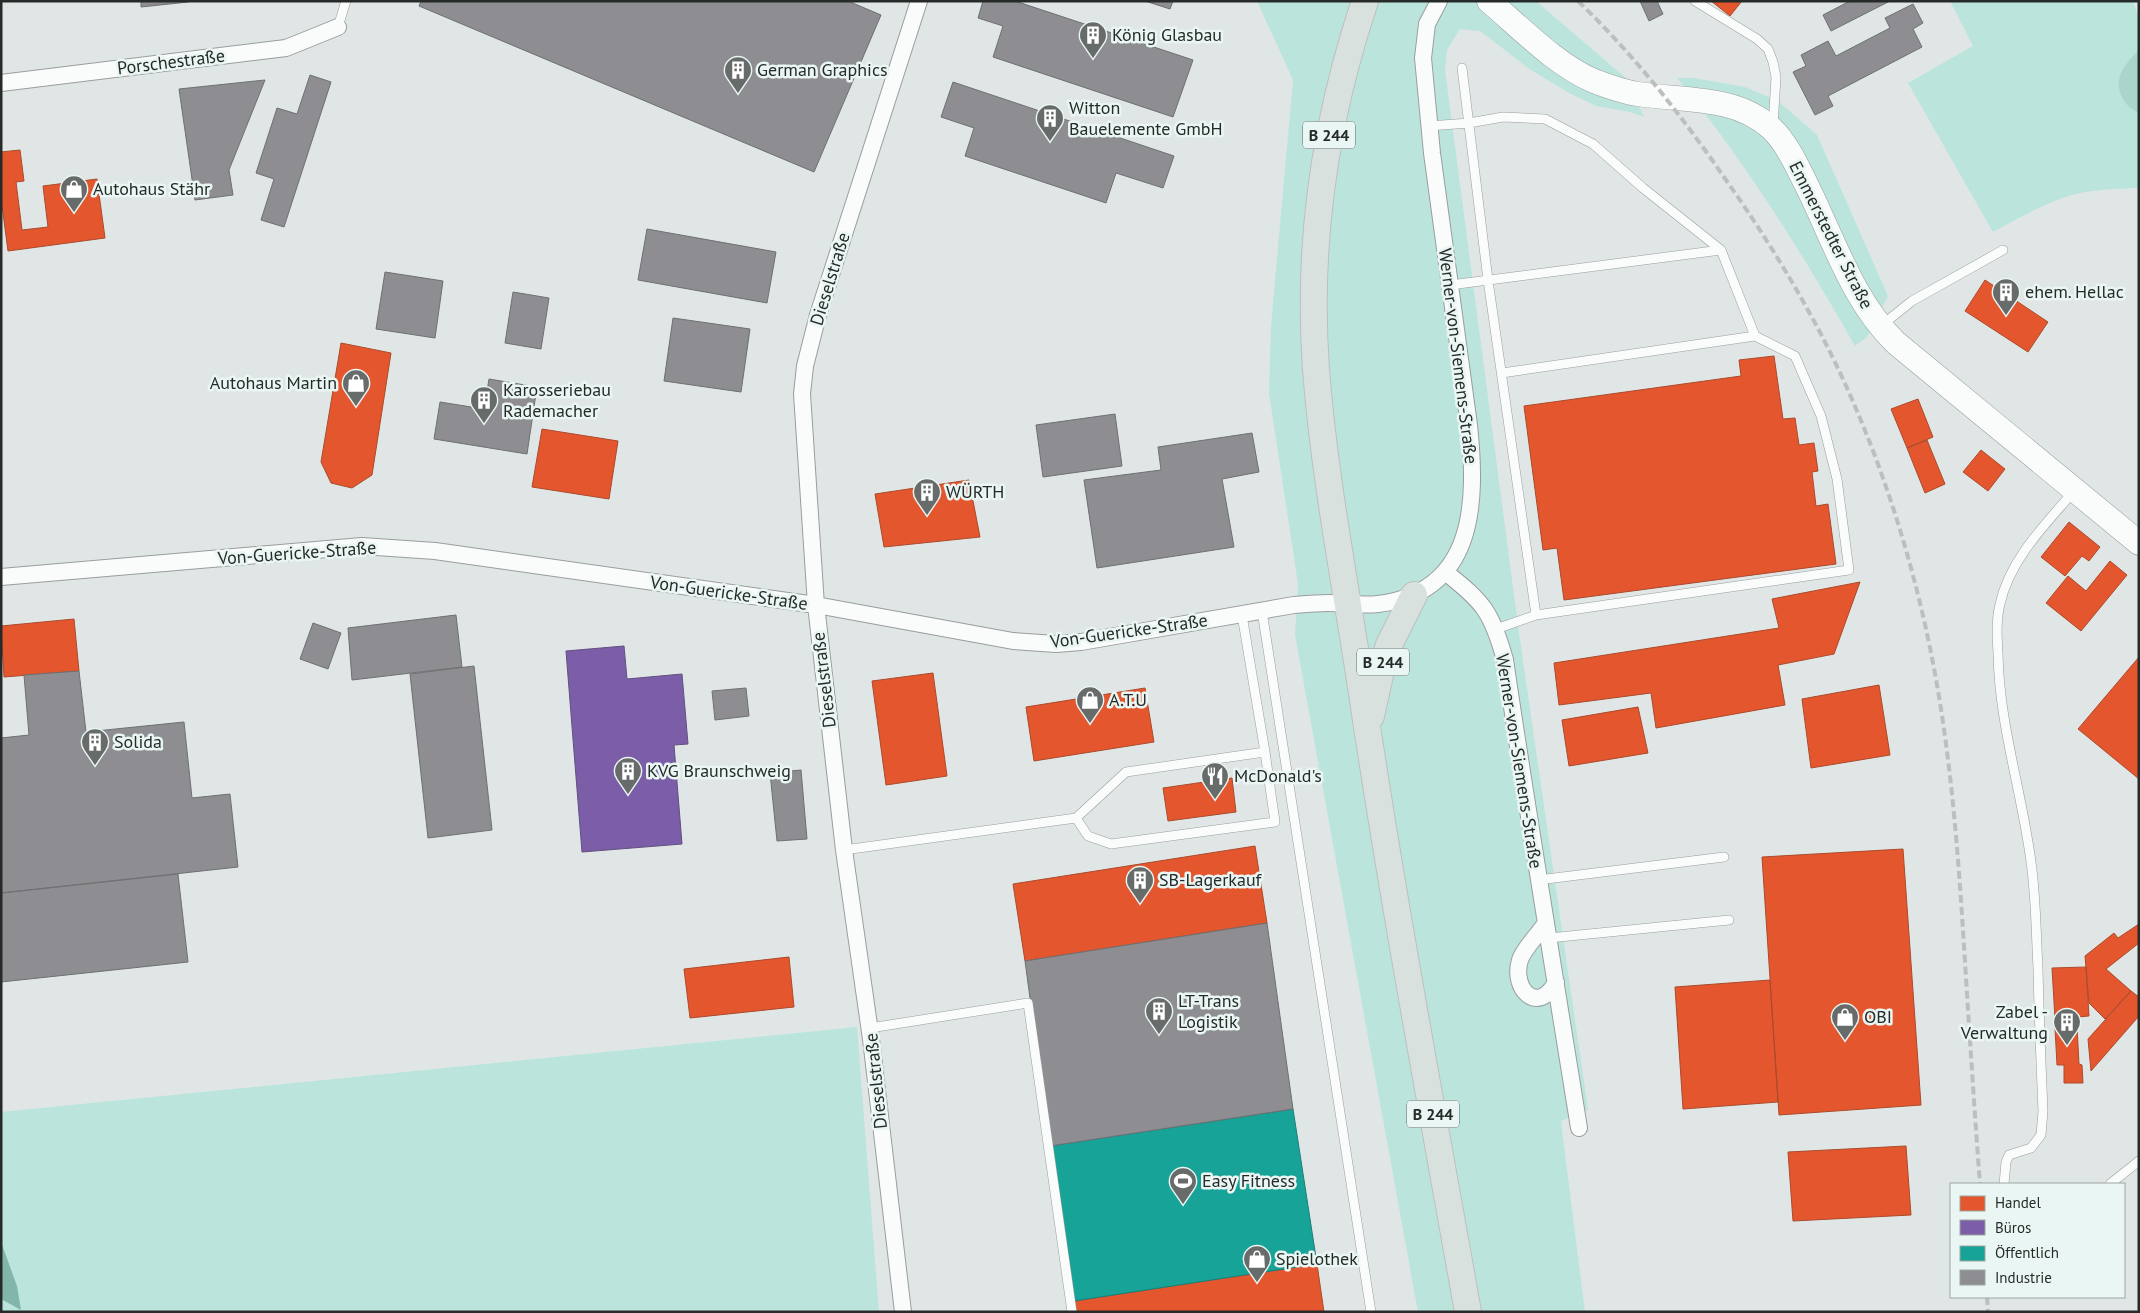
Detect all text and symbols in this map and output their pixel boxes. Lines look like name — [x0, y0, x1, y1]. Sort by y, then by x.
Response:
building icon: König Glasbau — [1078, 20, 1108, 59]
place label: König Glasbau — [1112, 23, 1222, 46]
street label: Porschestraße — [116, 43, 226, 80]
building icon: German Graphics — [723, 55, 753, 94]
place label: German Graphics — [757, 58, 888, 81]
place label: Witton Bauelemente GmbH — [1069, 96, 1223, 140]
building icon: Witton Bauelemente GmbH — [1035, 103, 1065, 142]
road number: B 244 — [1303, 122, 1355, 148]
street label: Emmerstedter Straße — [1784, 157, 1879, 313]
shop icon: Autohaus Stähr — [59, 174, 89, 213]
place label: Autohaus Stähr — [93, 177, 210, 200]
street label: Dieselstraße — [804, 229, 855, 328]
street label: Werner-von-Siemens-Straße — [1434, 247, 1483, 465]
building icon: ehem. Hellac — [1991, 277, 2021, 316]
place label: ehem. Hellac — [2025, 280, 2124, 303]
shop icon: Autohaus Martin — [341, 368, 371, 407]
place label: Autohaus Martin — [210, 371, 337, 394]
place label: Karosseriebau Rademacher — [503, 378, 611, 422]
building icon: Karosseriebau Rademacher — [469, 385, 499, 424]
building icon: WÜRTH — [912, 477, 942, 516]
place label: WÜRTH — [946, 480, 1004, 503]
street label: Von-Guericke-Straße — [216, 535, 377, 570]
street label: Von-Guericke-Straße — [648, 570, 809, 615]
street label: Von-Guericke-Straße — [1048, 608, 1209, 653]
street label: Dieselstraße — [806, 631, 841, 729]
road number: B 244 — [1357, 649, 1409, 676]
street label: Werner-von-Siemens-Straße — [1491, 652, 1548, 870]
shop icon: A.T.U — [1075, 685, 1105, 724]
place label: A.T.U — [1109, 688, 1147, 711]
building icon: Solida — [80, 727, 110, 766]
place label: Solida — [114, 730, 162, 753]
building icon: KVG Braunschweig — [613, 756, 643, 795]
place label: KVG Braunschweig — [647, 759, 791, 782]
restaurant icon: McDonald's — [1200, 761, 1230, 800]
place label: McDonald's — [1234, 764, 1322, 787]
building icon: SB-Lagerkauf — [1125, 865, 1155, 904]
place label: SB-Lagerkauf — [1159, 868, 1263, 891]
place label: LT-Trans Logistik — [1178, 989, 1239, 1033]
building icon: LT-Trans Logistik — [1144, 996, 1174, 1035]
place label: Zabel - Verwaltung — [1960, 1000, 2048, 1044]
shop icon: OBI — [1830, 1002, 1860, 1041]
place label: OBI — [1864, 1005, 1892, 1028]
building icon: Zabel - Verwaltung — [2052, 1007, 2082, 1046]
street label: Dieselstraße — [859, 1032, 892, 1130]
road number: B 244 — [1407, 1100, 1459, 1128]
sports icon: Easy Fitness — [1168, 1166, 1198, 1205]
place label: Easy Fitness — [1202, 1169, 1295, 1192]
legend — [1950, 1183, 2125, 1298]
text: Handel — [1995, 1193, 2041, 1212]
text: Büros — [1995, 1218, 2031, 1237]
text: Öffentlich — [1995, 1243, 2059, 1262]
shop icon: Spielothek — [1242, 1244, 1272, 1283]
place label: Spielothek — [1276, 1247, 1358, 1270]
text: Industrie — [1995, 1268, 2052, 1287]

